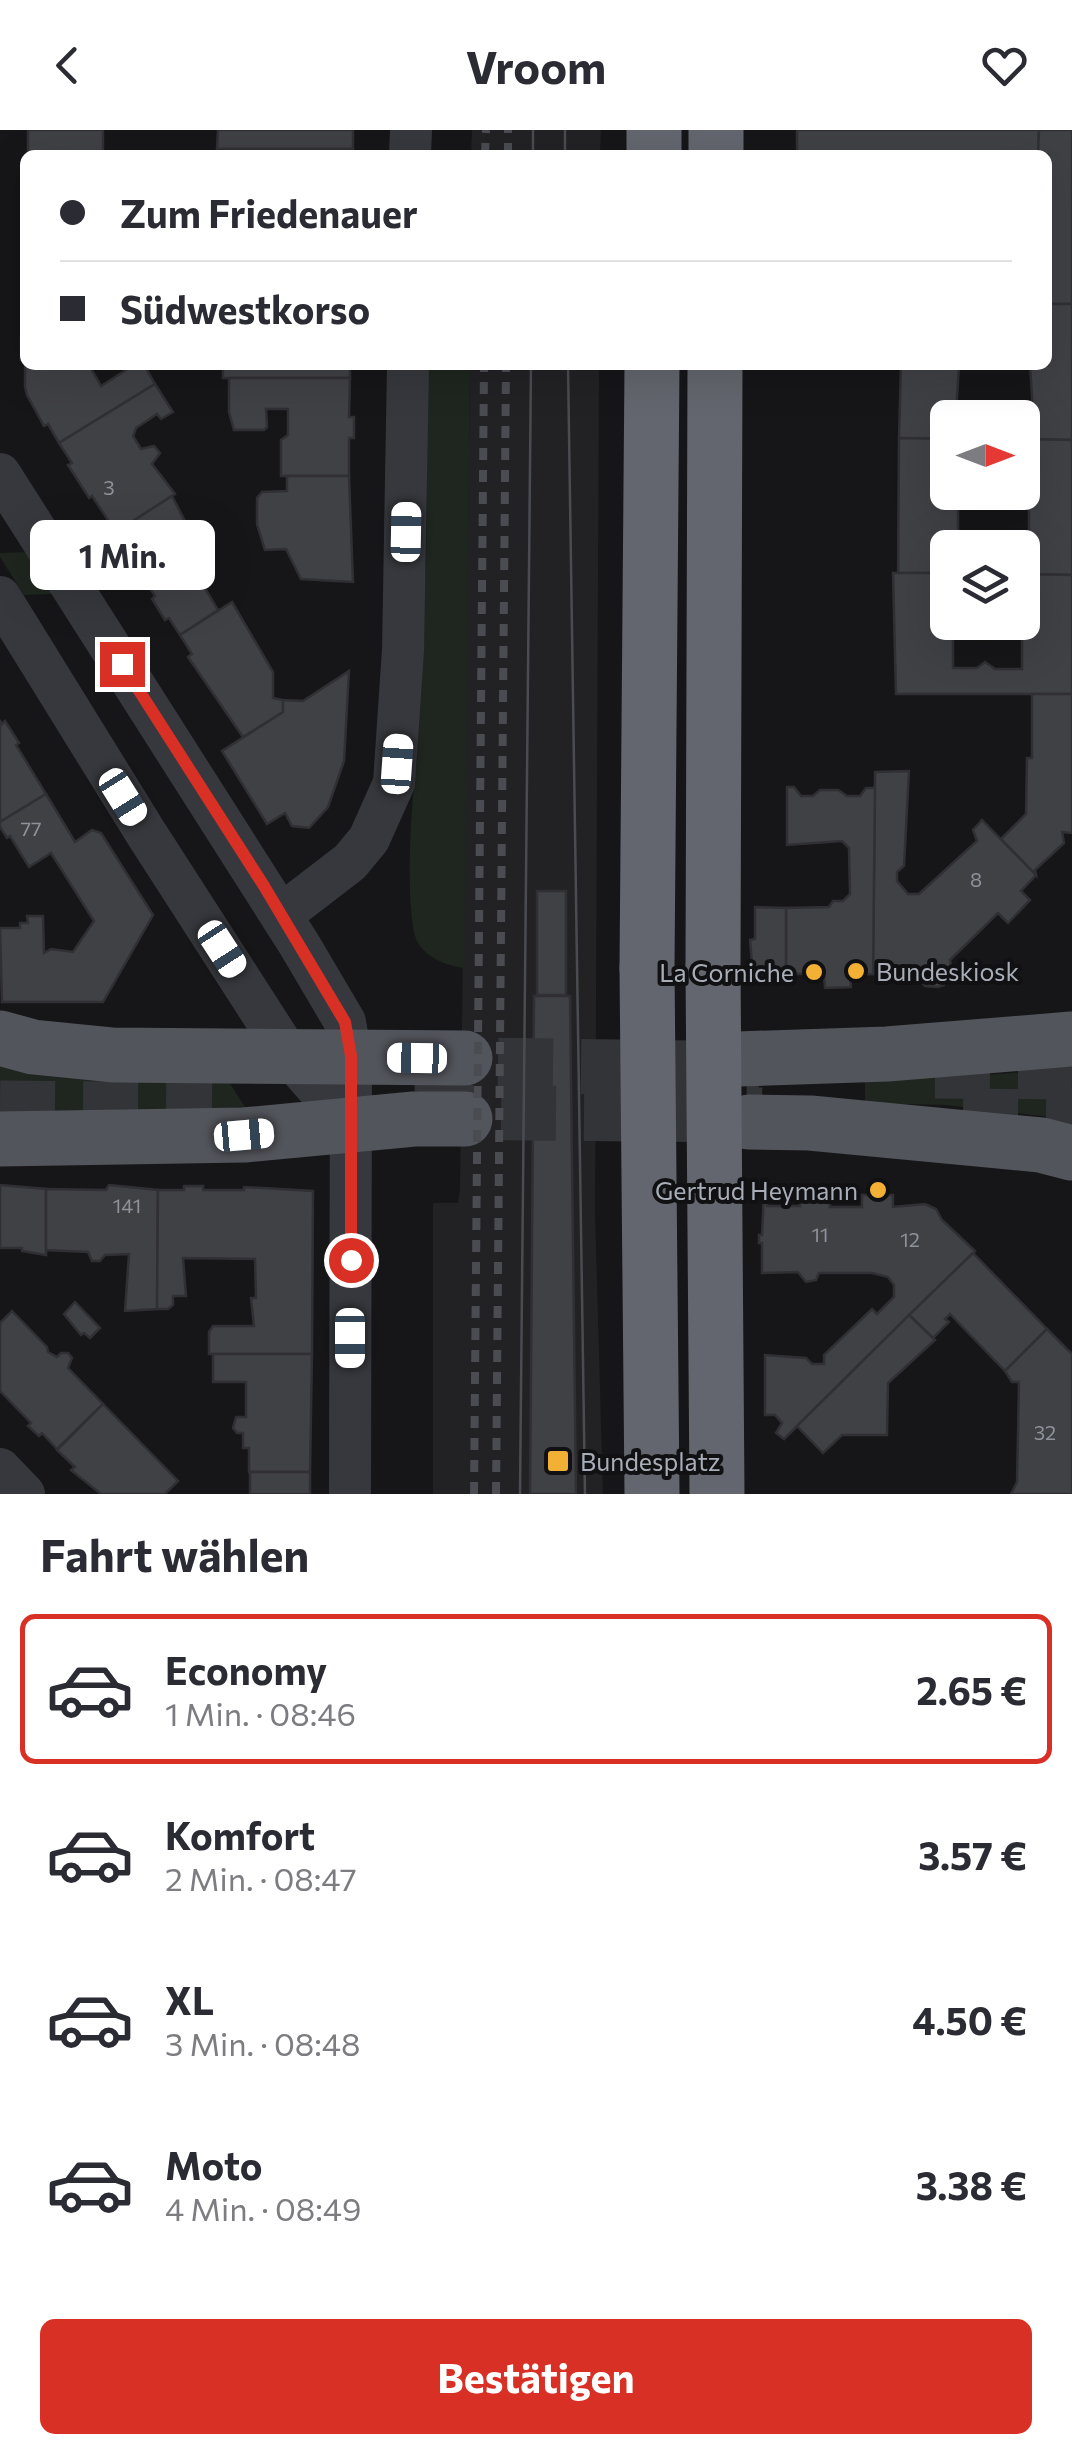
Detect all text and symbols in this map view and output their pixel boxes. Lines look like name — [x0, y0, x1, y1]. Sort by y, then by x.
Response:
icon: back — [40, 38, 95, 93]
text: Vroom — [466, 38, 606, 93]
icon: heart — [977, 38, 1032, 93]
text: Zum Friedenauer — [120, 189, 418, 236]
text: Südwestkorso — [120, 285, 370, 332]
north arrow — [930, 400, 1040, 510]
map controls — [930, 400, 1040, 640]
house number: 3 — [103, 475, 115, 499]
car — [390, 502, 422, 562]
callout: 1 Min. — [29, 519, 214, 589]
button: layers — [930, 530, 1040, 640]
text: 1 Min. — [79, 535, 166, 575]
route end — [100, 642, 145, 687]
car — [380, 733, 414, 795]
car — [94, 764, 152, 830]
house number: 77 — [20, 816, 42, 840]
house number: 8 — [970, 867, 982, 891]
car — [193, 916, 251, 982]
place label: Bundeskiosk — [876, 956, 1019, 986]
place label: La Corniche — [659, 957, 794, 987]
marker: Bundeskiosk — [845, 960, 867, 982]
marker: La Corniche — [803, 961, 825, 983]
car — [387, 1042, 447, 1074]
car — [213, 1117, 275, 1153]
place label: Gertrud Heymann — [655, 1175, 858, 1205]
marker: Gertrud Heymann — [867, 1179, 889, 1201]
house number: 141 — [113, 1193, 141, 1217]
house number: 11 — [811, 1222, 829, 1246]
house number: 12 — [900, 1227, 920, 1251]
route start — [329, 1238, 374, 1283]
car — [335, 1308, 365, 1368]
house number: 32 — [1034, 1420, 1056, 1444]
place label: Bundesplatz — [580, 1446, 720, 1476]
marker: Bundesplatz — [545, 1448, 571, 1474]
text: Fahrt wählen — [40, 1526, 309, 1581]
icon: car — [45, 1644, 135, 1734]
text: Economy — [165, 1646, 327, 1693]
text: 2.65 € — [916, 1666, 1027, 1713]
text: 1 Min. · 08:46 — [165, 1693, 356, 1733]
icon: car — [45, 1809, 135, 1899]
text: Komfort — [165, 1811, 315, 1858]
text: 3.57 € — [918, 1831, 1027, 1878]
text: 2 Min. · 08:47 — [165, 1858, 357, 1898]
icon: car — [45, 1974, 135, 2064]
text: XL — [165, 1976, 214, 2023]
text: 4.50 € — [912, 1996, 1027, 2043]
text: 3 Min. · 08:48 — [165, 2023, 360, 2063]
icon: car — [45, 2139, 135, 2229]
text: Moto — [165, 2141, 263, 2188]
text: 3.38 € — [916, 2161, 1027, 2208]
text: 4 Min. · 08:49 — [165, 2188, 361, 2228]
button: Bestätigen — [40, 2319, 1032, 2434]

